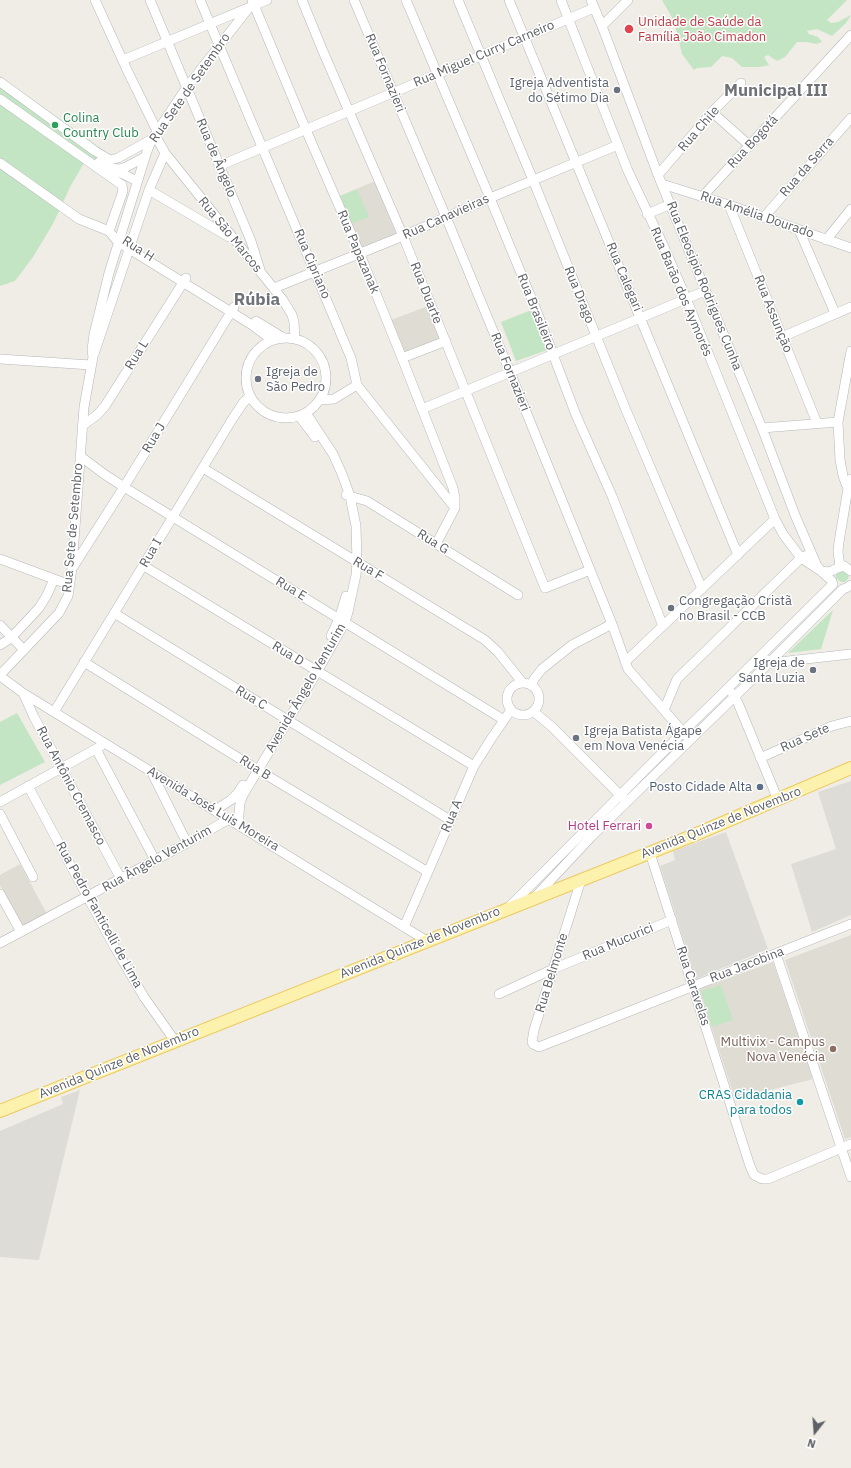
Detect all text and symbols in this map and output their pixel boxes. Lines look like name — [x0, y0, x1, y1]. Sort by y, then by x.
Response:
place label: Unidade de Saúde da Família João Cimadon — [638, 14, 766, 45]
street label: Rua Miguel Curry Carneiro — [411, 17, 557, 91]
marker: Unidade de Saúde da Família João Cimadon — [623, 23, 635, 35]
street label: Rua Sete de Setembro — [146, 30, 234, 146]
street label: Rua Fornazieri — [362, 32, 408, 114]
place label: Igreja Adventista do Sétimo Dia — [510, 75, 609, 106]
district label: Municipal III — [724, 81, 828, 101]
marker: Igreja Adventista do Sétimo Dia — [612, 85, 622, 95]
street label: Rua Chile — [675, 103, 723, 155]
place label: Colina Country Club — [63, 110, 139, 141]
street label: Rua Bogotá — [724, 112, 782, 172]
street label: Rua de Ângelo — [192, 116, 240, 200]
marker: Colina Country Club — [50, 120, 60, 130]
street label: Rua da Serra — [777, 134, 837, 200]
street label: Rua Amélia Dourado — [698, 188, 816, 242]
street label: Rua Canavieiras — [400, 191, 492, 243]
street label: Rua São Marcos — [195, 194, 265, 276]
street label: Rua Eleosipio Rodrigues Cunha — [663, 199, 745, 373]
street label: Rua Papazanak — [333, 208, 383, 296]
street label: Rua Barão dos Aymorés — [647, 225, 715, 359]
street label: Rua Cipriano — [290, 227, 334, 301]
street label: Rua H — [119, 233, 157, 265]
street label: Rua Calegari — [603, 240, 645, 314]
street label: Rua Duarte — [407, 260, 445, 326]
street label: Rua Drago — [560, 264, 598, 326]
street label: Rua Brasileiro — [514, 271, 558, 353]
street label: Rua Assunção — [750, 273, 796, 355]
district label: Rúbia — [234, 290, 280, 310]
street label: Rua Fornazieri — [487, 330, 533, 414]
street label: Rua L — [122, 337, 152, 373]
place label: Igreja de São Pedro — [266, 364, 325, 395]
marker: Igreja de São Pedro — [253, 374, 263, 384]
street label: Rua J — [139, 420, 169, 456]
street label: Rua Sete de Setembro — [60, 463, 86, 593]
street label: Rua G — [414, 526, 452, 558]
street label: Rua I — [137, 536, 165, 570]
street label: Rua F — [350, 554, 386, 584]
street label: Rua E — [273, 574, 309, 604]
place label: Congregação Cristã no Brasil - CCB — [679, 593, 792, 624]
marker: Congregação Cristã no Brasil - CCB — [666, 603, 676, 613]
street label: Avenida Ângelo Venturim — [263, 621, 349, 755]
street label: Rua D — [269, 638, 307, 670]
place label: Igreja de Santa Luzia — [739, 655, 805, 686]
marker: Igreja de Santa Luzia — [808, 665, 818, 675]
street label: Rua C — [233, 683, 269, 713]
street label: Rua Sete — [778, 720, 832, 756]
place label: Igreja Batista Ágape em Nova Venécia — [584, 723, 702, 754]
street label: Rua Antônio Cremasco — [33, 724, 109, 848]
marker: Igreja Batista Ágape em Nova Venécia — [571, 733, 581, 743]
street label: Rua B — [236, 752, 274, 784]
street label: Avenida José Luis Moreira — [144, 763, 282, 855]
place label: Posto Cidade Alta — [649, 779, 752, 795]
marker: Posto Cidade Alta — [755, 782, 765, 792]
street label: Avenida Quinze de Novembro — [639, 784, 803, 862]
street label: Rua A — [438, 797, 466, 835]
place label: Hotel Ferrari — [568, 818, 641, 834]
marker: Hotel Ferrari — [644, 821, 654, 831]
street label: Rua Ângelo Venturim — [100, 822, 214, 896]
street label: Rua Pedro Fanticelli de Lima — [52, 839, 146, 991]
street label: Avenida Quinze de Novembro — [338, 904, 502, 982]
street label: Rua Mucurici — [580, 920, 656, 964]
street label: Rua Belmonte — [532, 931, 572, 1015]
street label: Rua Caravelas — [673, 944, 713, 1028]
street label: Rua Jacobina — [708, 944, 786, 986]
street label: Avenida Quinze de Novembro — [37, 1024, 201, 1102]
place label: Multivix - Campus Nova Venécia — [721, 1034, 825, 1065]
marker: Multivix - Campus Nova Venécia — [828, 1044, 838, 1054]
place label: CRAS Cidadania para todos — [699, 1087, 792, 1118]
marker: CRAS Cidadania para todos — [795, 1097, 805, 1107]
north arrow — [795, 1412, 835, 1452]
text: N — [806, 1436, 817, 1451]

